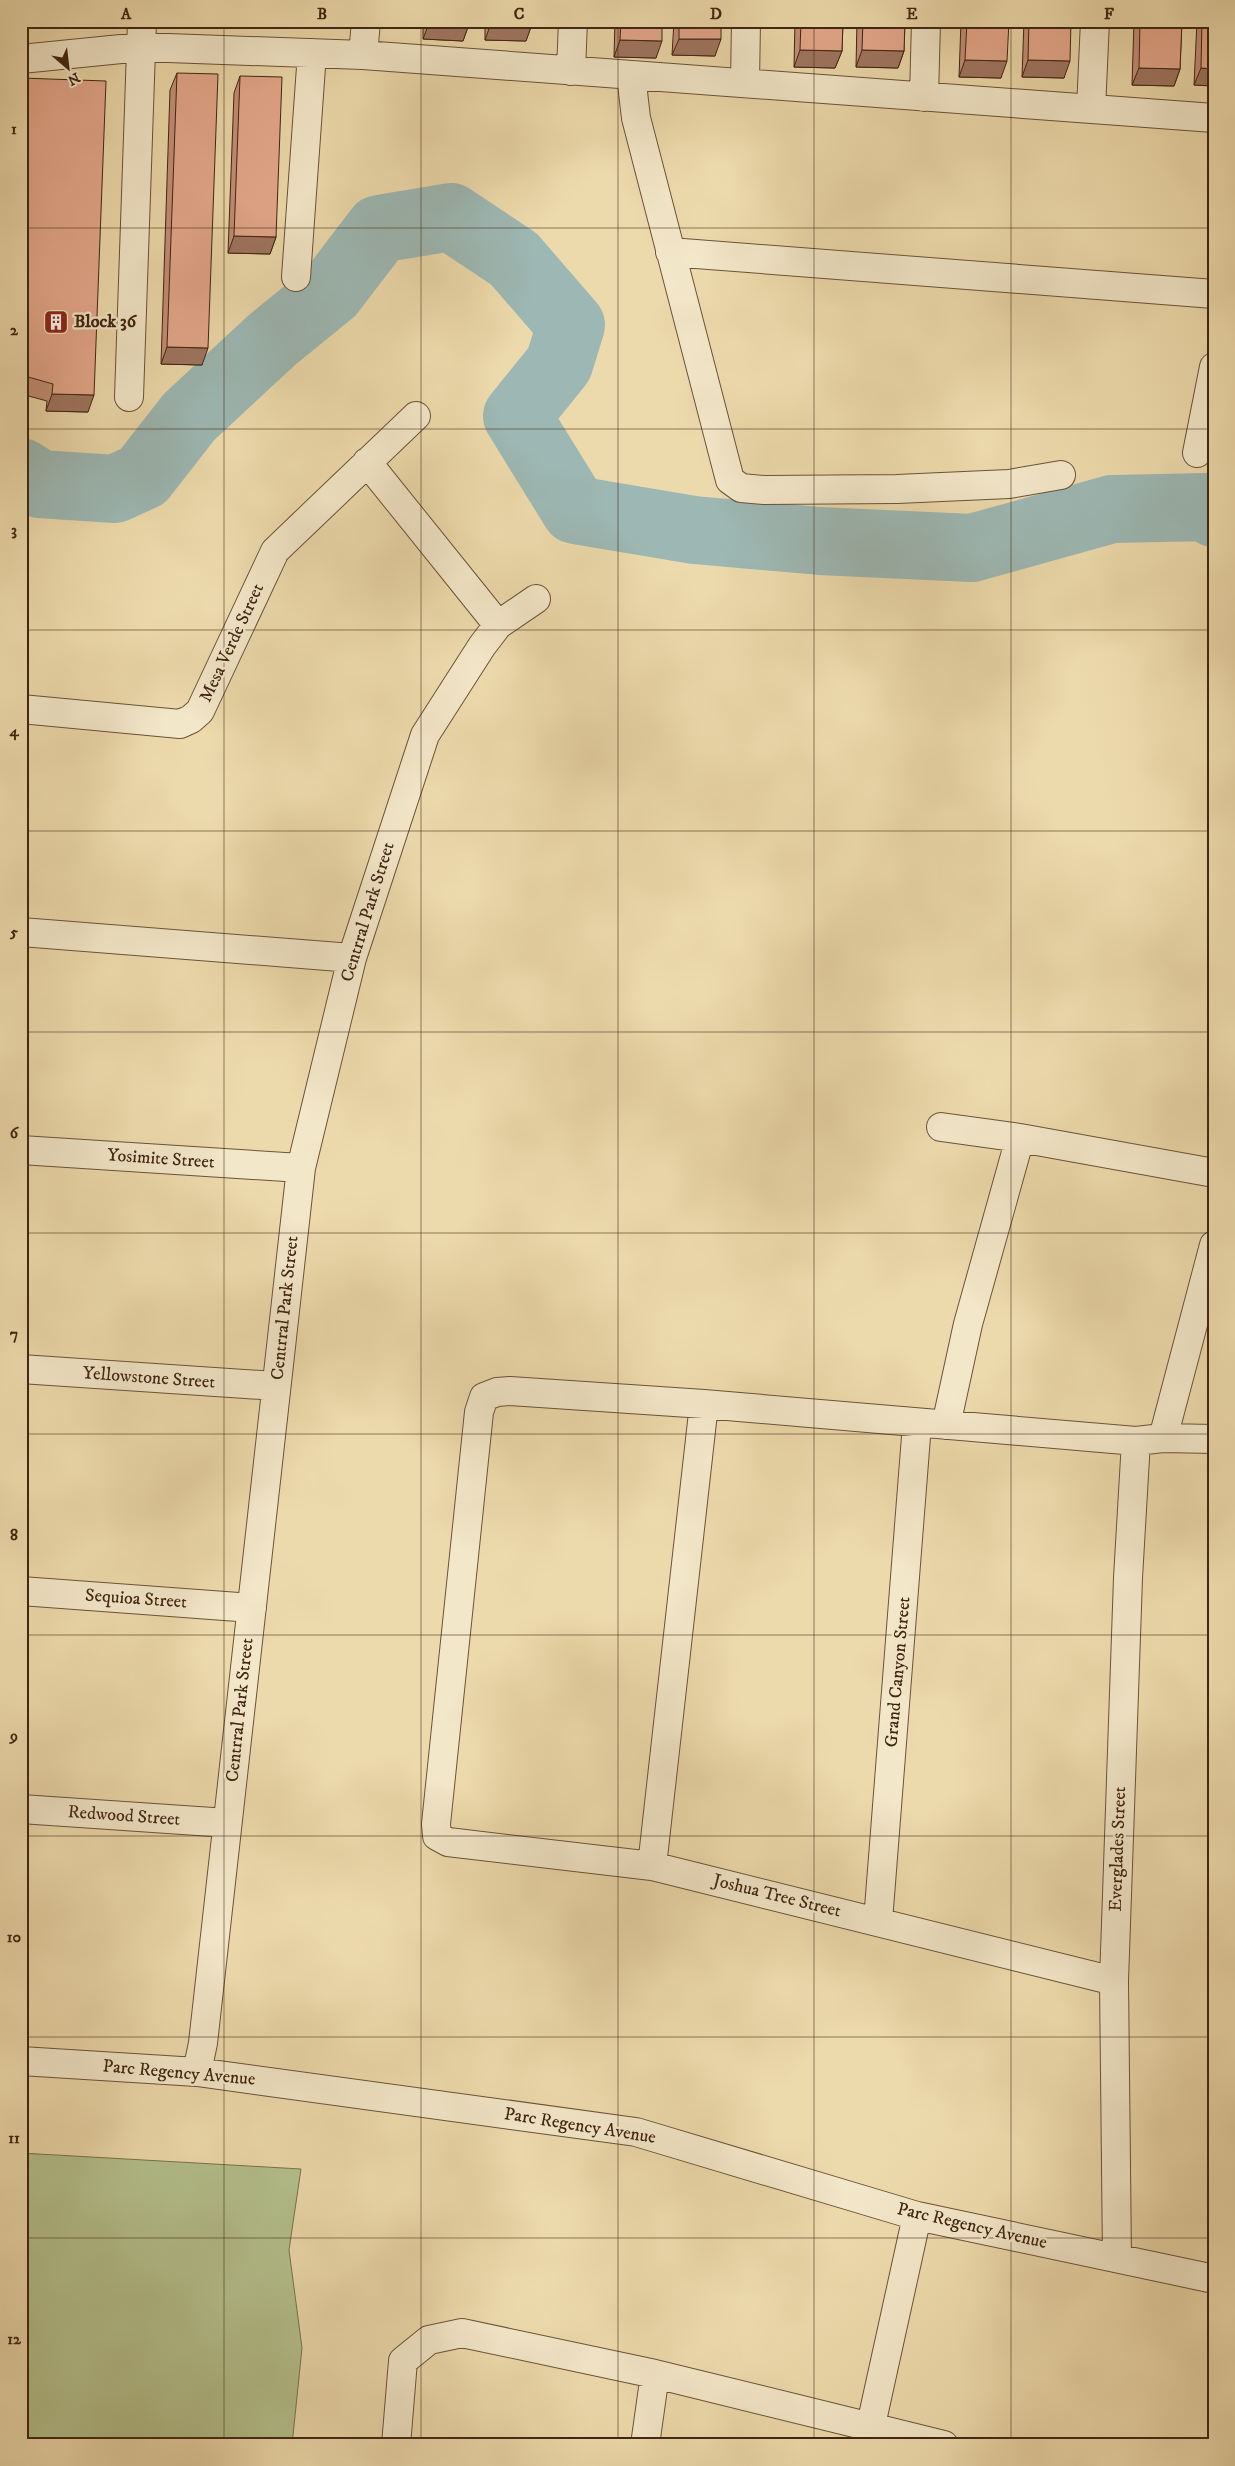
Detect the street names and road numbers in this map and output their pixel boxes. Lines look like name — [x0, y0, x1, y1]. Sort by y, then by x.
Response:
street label: Mesa Verde Street — [195, 580, 269, 706]
street label: Centrral Park Street — [336, 839, 400, 984]
street label: Yosimite Street — [107, 1144, 216, 1174]
street label: Centrral Park Street — [266, 1235, 304, 1381]
street label: Yellowstone Street — [82, 1362, 216, 1394]
street label: Sequioa Street — [84, 1584, 188, 1614]
street label: Grand Canyon Street — [880, 1596, 916, 1748]
street label: Centrral Park Street — [221, 1637, 259, 1783]
street label: Everglades Street — [1105, 1786, 1131, 1912]
street label: Redwood Street — [67, 1801, 181, 1831]
street label: Joshua Tree Street — [709, 1869, 843, 1923]
street label: Parc Regency Avenue — [102, 2055, 256, 2091]
street label: Parc Regency Avenue — [503, 2103, 657, 2149]
street label: Parc Regency Avenue — [895, 2198, 1049, 2254]

